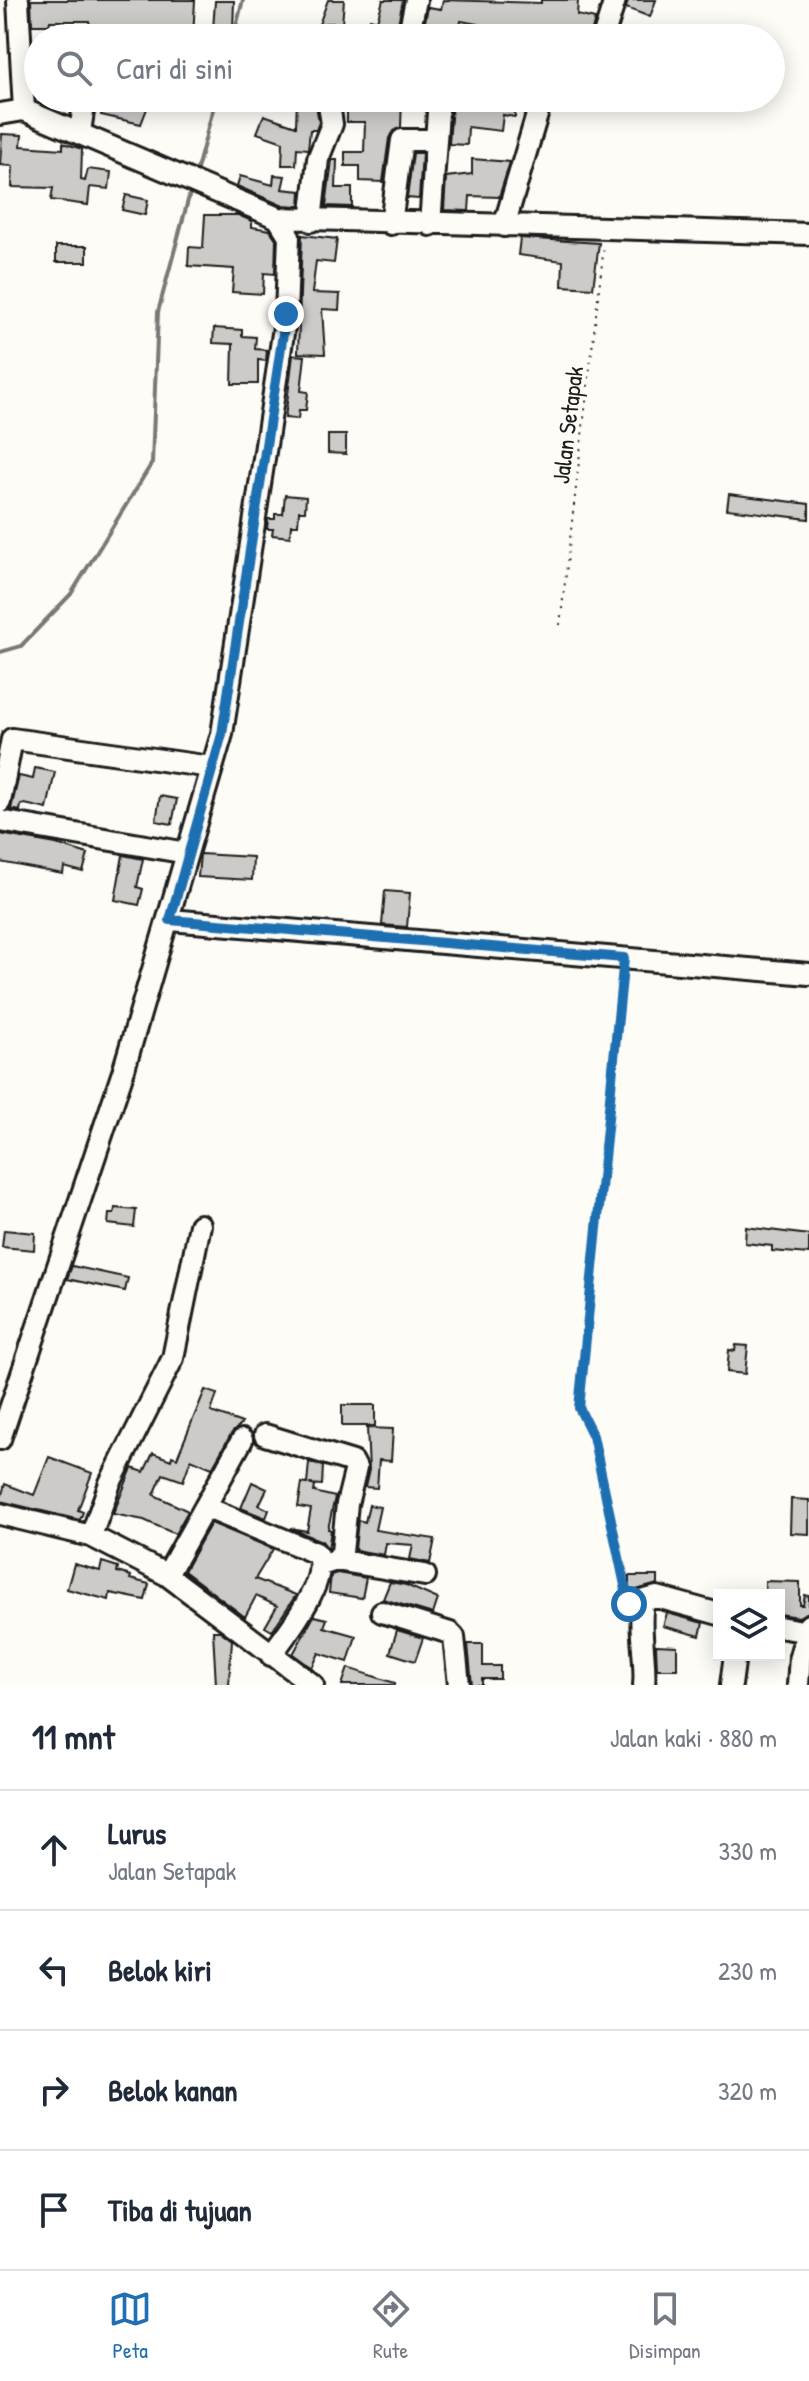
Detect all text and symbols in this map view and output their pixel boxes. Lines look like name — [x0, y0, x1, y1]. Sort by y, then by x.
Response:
search box — [24, 24, 785, 112]
icon: search — [52, 46, 96, 90]
text: Cari di sini — [116, 48, 233, 88]
route end — [268, 296, 304, 332]
street label: Jalan Setapak — [544, 364, 590, 486]
route start — [611, 1586, 647, 1622]
map controls — [713, 1589, 785, 1661]
button: layers — [713, 1589, 785, 1661]
text: 11 mnt — [32, 1714, 115, 1760]
text: Jalan kaki · 880 m — [610, 1720, 777, 1755]
text: Lurus — [108, 1813, 166, 1853]
icon: ahead — [32, 1828, 76, 1872]
text: 330 m — [718, 1833, 777, 1868]
text: Jalan Setapak — [108, 1853, 236, 1888]
icon: left — [32, 1948, 76, 1992]
text: Belok kiri — [108, 1950, 212, 1990]
text: 230 m — [718, 1953, 777, 1988]
icon: right — [32, 2068, 76, 2112]
text: Belok kanan — [108, 2070, 238, 2110]
text: 320 m — [718, 2073, 777, 2108]
icon: arrive — [32, 2188, 76, 2232]
text: Tiba di tujuan — [108, 2190, 252, 2230]
tab: Peta — [108, 2287, 152, 2365]
tab: Rute — [369, 2287, 413, 2365]
tab: Disimpan — [629, 2287, 701, 2365]

